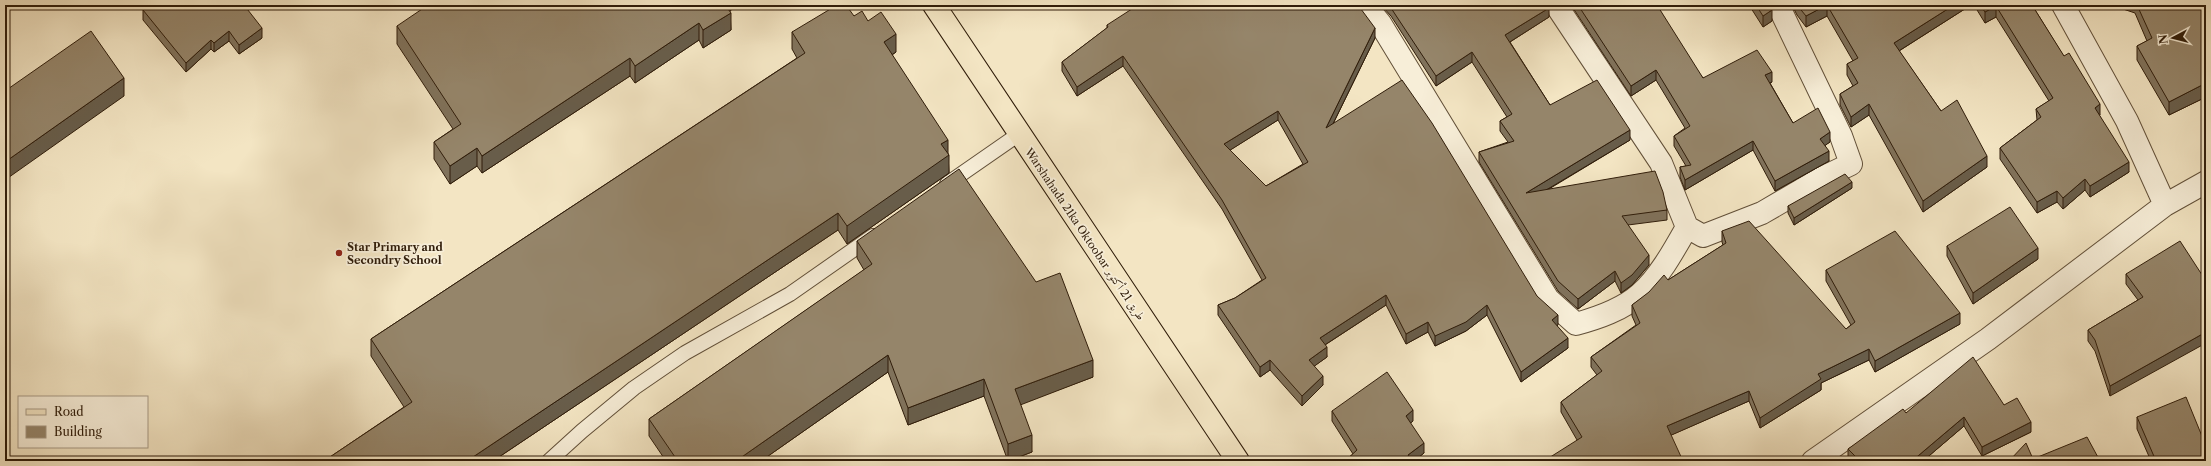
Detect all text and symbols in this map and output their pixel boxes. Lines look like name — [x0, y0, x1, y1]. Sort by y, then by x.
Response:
north arrow — [2153, 18, 2193, 58]
text: N — [2155, 33, 2171, 45]
street label: Warshahada 21ka Oktoobar طريق 21 أكتوبر — [1021, 144, 1149, 323]
place label: Star Primary and Secondry School — [347, 240, 444, 267]
marker: Star Primary and Secondry School — [334, 248, 344, 258]
legend — [18, 396, 148, 448]
text: Road — [54, 404, 84, 419]
text: Building — [54, 424, 102, 439]

